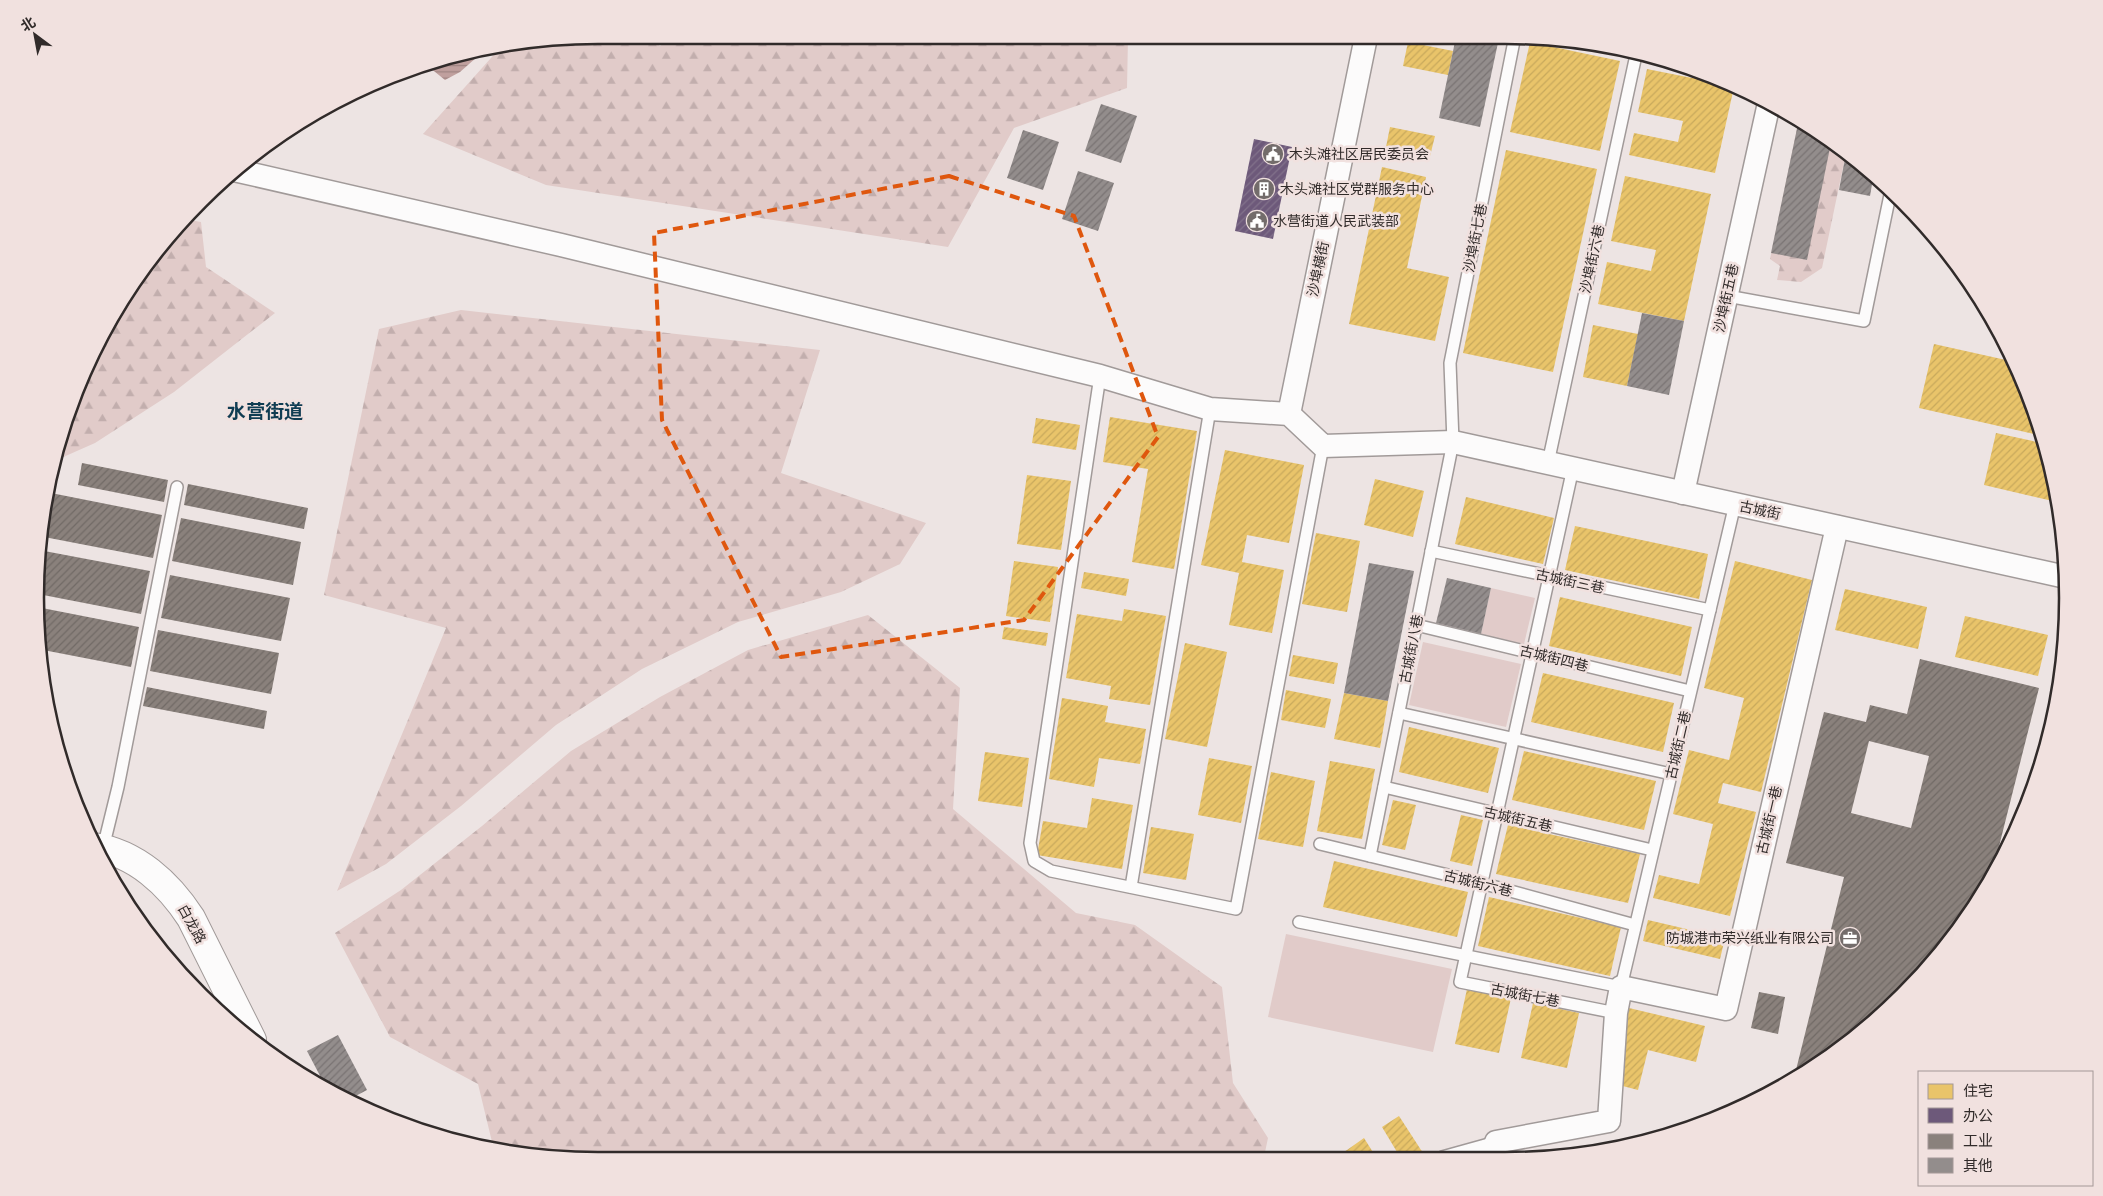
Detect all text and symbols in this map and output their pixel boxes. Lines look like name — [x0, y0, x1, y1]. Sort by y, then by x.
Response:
north arrow — [10, 10, 60, 60]
text: 北 — [18, 13, 38, 34]
public building icon: 木头滩社区居民委员会 — [1261, 142, 1285, 166]
place label: 木头滩社区居民委员会 — [1289, 146, 1429, 162]
building icon: 木头滩社区党群服务中心 — [1252, 177, 1276, 201]
place label: 木头滩社区党群服务中心 — [1280, 181, 1434, 197]
street label: 沙埠街七巷 — [1460, 202, 1490, 274]
public building icon: 水营街道人民武装部 — [1245, 209, 1269, 233]
place label: 水营街道人民武装部 — [1273, 213, 1399, 229]
street label: 沙埠街六巷 — [1577, 223, 1607, 295]
street label: 沙埠横街 — [1304, 240, 1332, 298]
street label: 沙埠街五巷 — [1711, 262, 1741, 334]
district label: 水营街道 — [227, 400, 303, 422]
street label: 古城街 — [1738, 498, 1782, 522]
street label: 古城街三巷 — [1534, 566, 1606, 596]
street label: 古城街八巷 — [1396, 613, 1426, 685]
street label: 古城街四巷 — [1518, 642, 1590, 674]
street label: 古城街二巷 — [1662, 709, 1694, 781]
street label: 古城街一巷 — [1753, 784, 1785, 856]
street label: 古城街五巷 — [1482, 803, 1554, 835]
street label: 古城街六巷 — [1442, 867, 1514, 899]
street label: 白龙路 — [175, 902, 209, 946]
office icon: 防城港市荣兴纸业有限公司 — [1838, 926, 1862, 950]
place label: 防城港市荣兴纸业有限公司 — [1666, 930, 1834, 946]
street label: 古城街七巷 — [1489, 980, 1561, 1010]
legend — [1918, 1071, 2093, 1186]
text: 住宅 — [1963, 1082, 1993, 1100]
text: 办公 — [1963, 1107, 1993, 1125]
text: 工业 — [1963, 1132, 1993, 1150]
text: 其他 — [1963, 1157, 1993, 1175]

